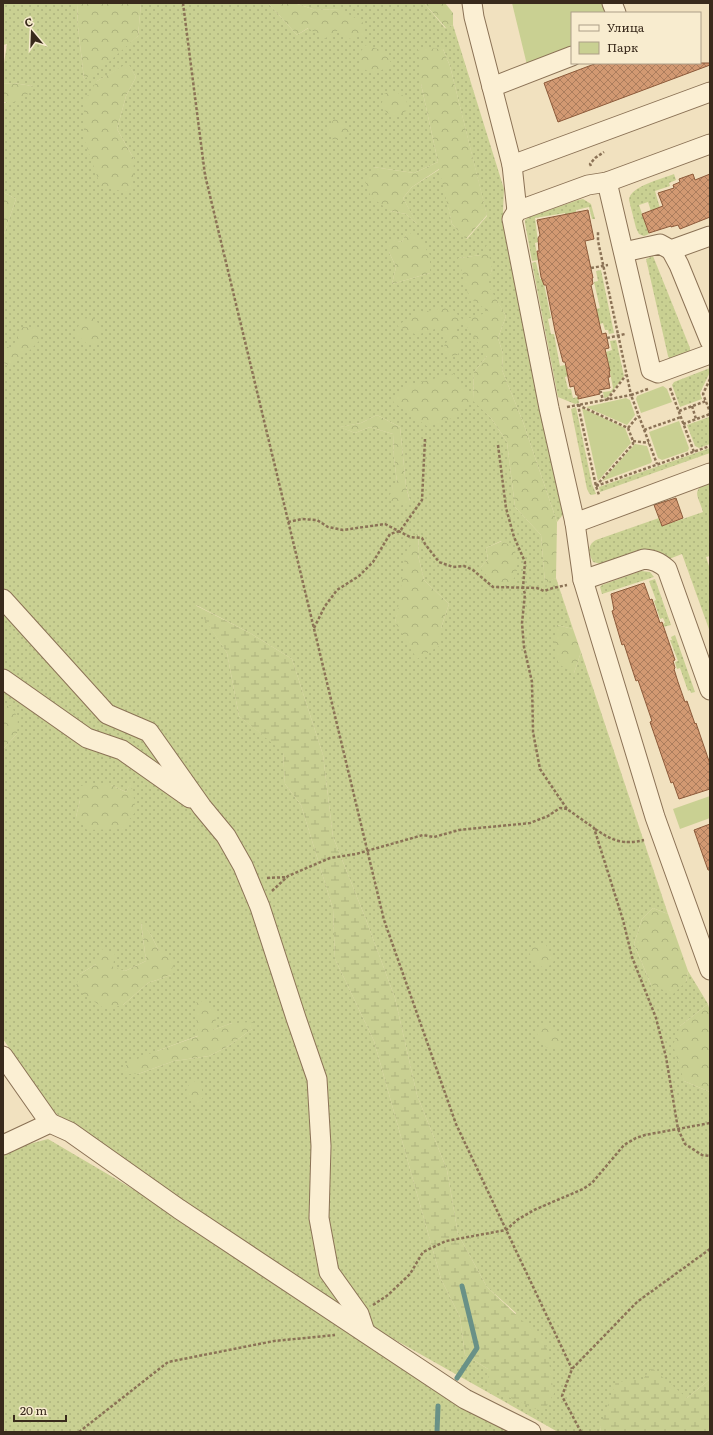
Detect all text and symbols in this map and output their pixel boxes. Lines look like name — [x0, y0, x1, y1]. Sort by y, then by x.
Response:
north arrow — [12, 12, 52, 52]
legend — [571, 12, 701, 64]
text: С — [22, 13, 35, 30]
text: Улица — [607, 18, 645, 36]
text: Парк — [607, 38, 638, 56]
scale bar — [14, 1397, 66, 1423]
text: 20 m — [20, 1401, 47, 1419]

